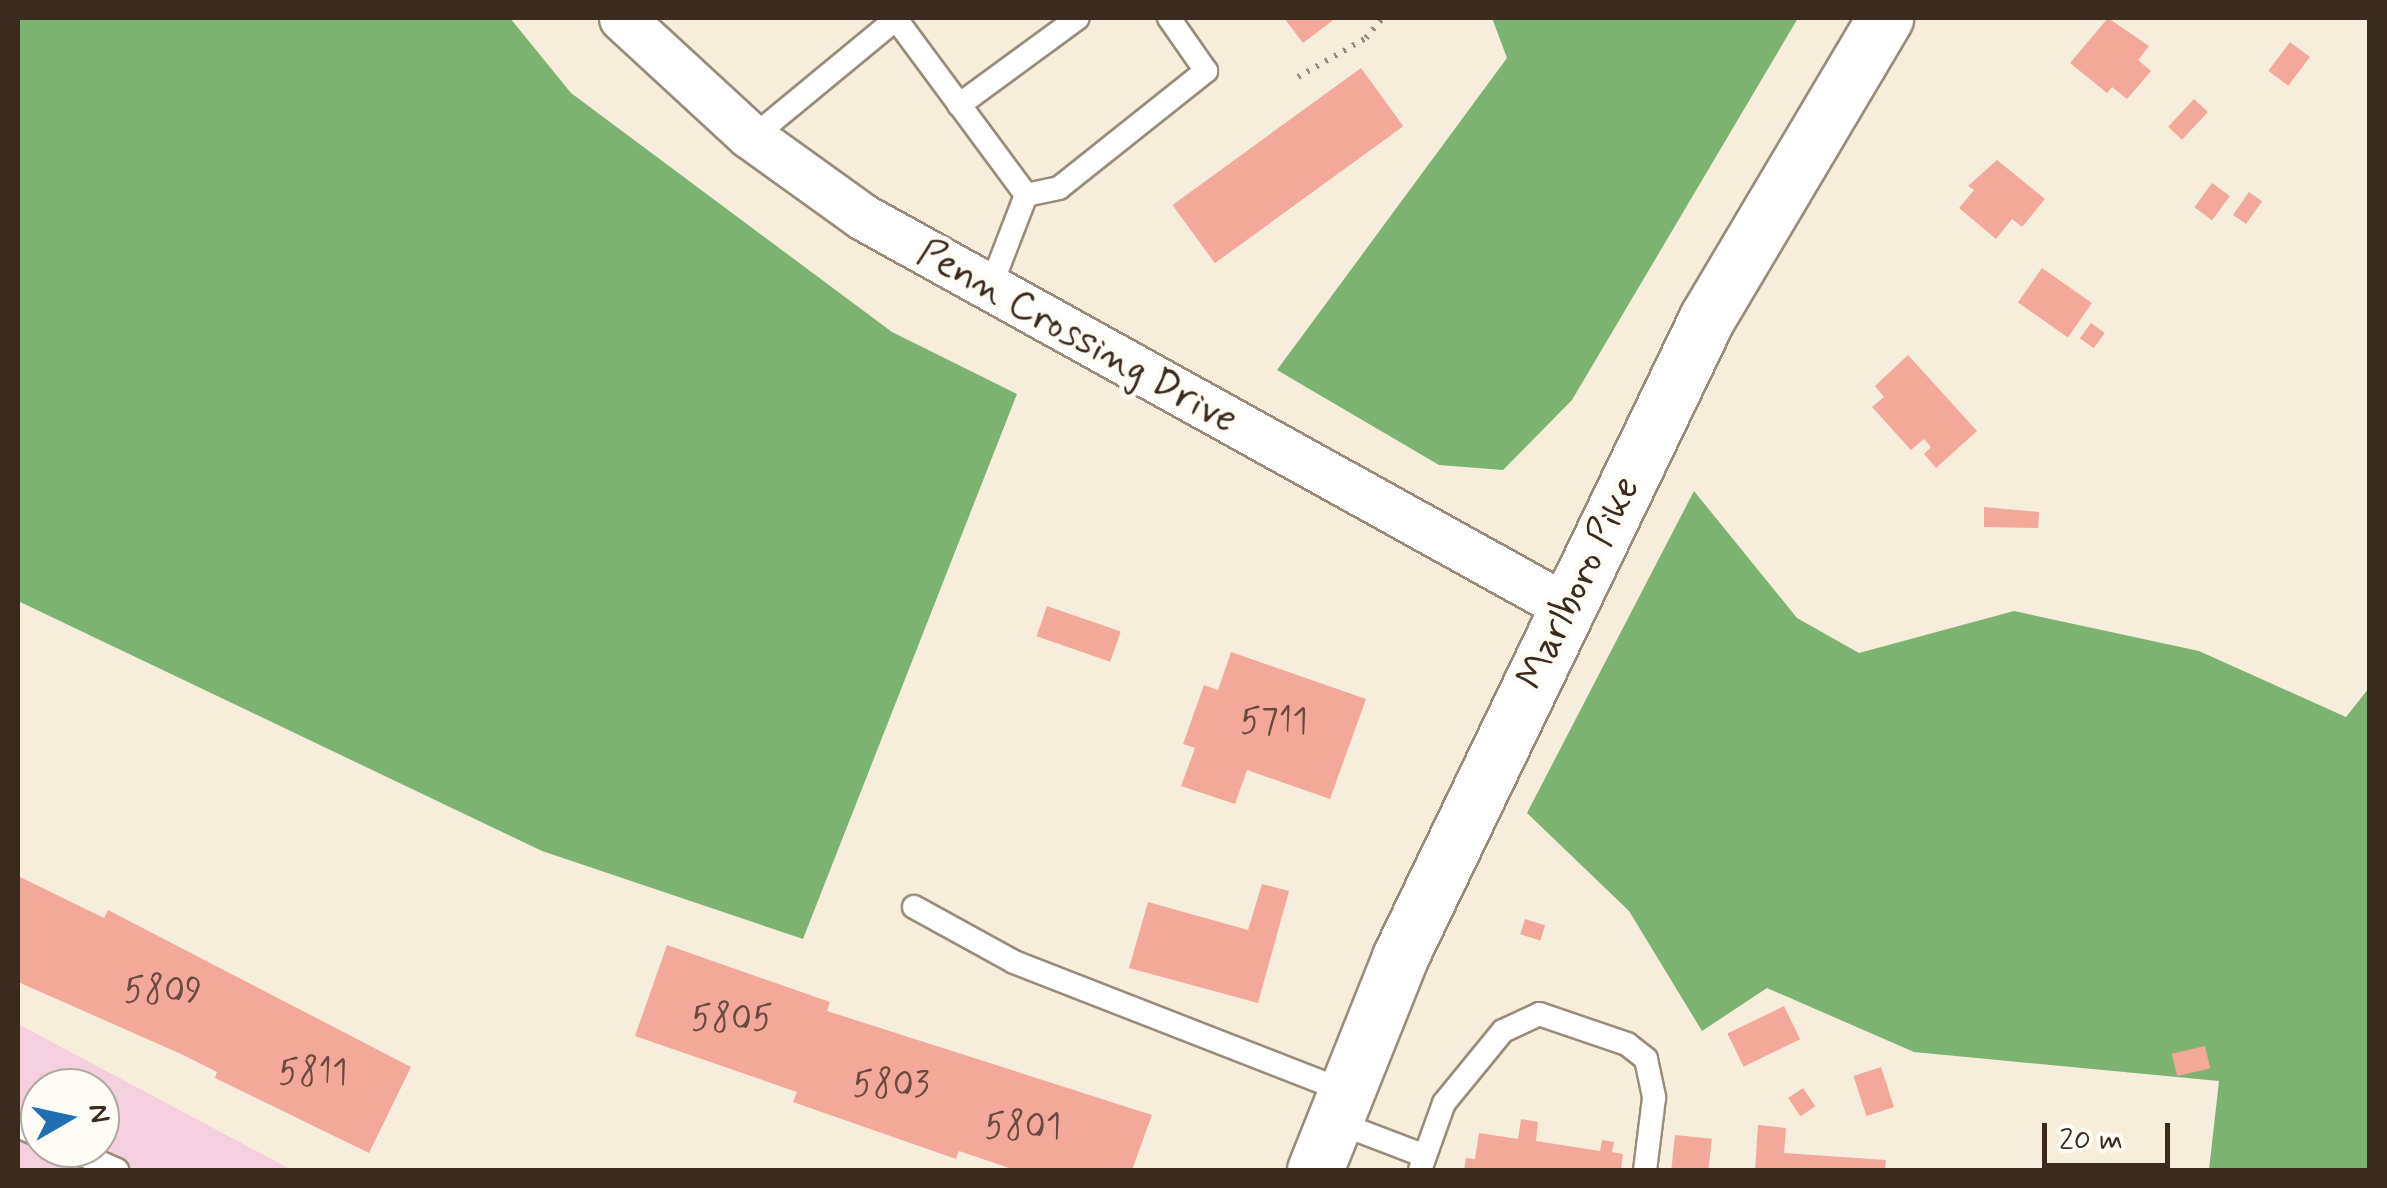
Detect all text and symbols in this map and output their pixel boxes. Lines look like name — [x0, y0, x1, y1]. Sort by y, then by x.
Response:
street label: Penn Crossing Drive — [910, 230, 1244, 444]
street label: Marlboro Pike — [1507, 469, 1651, 697]
house number: 5711 — [1240, 701, 1308, 743]
house number: 5809 — [124, 970, 202, 1012]
house number: 5805 — [691, 998, 773, 1040]
house number: 5811 — [278, 1052, 348, 1094]
house number: 5803 — [852, 1064, 930, 1106]
north arrow — [20, 1068, 120, 1168]
text: N — [78, 1101, 118, 1126]
scale bar — [2047, 1103, 2174, 1165]
house number: 5801 — [985, 1106, 1061, 1148]
text: 20 m — [2059, 1121, 2123, 1160]

